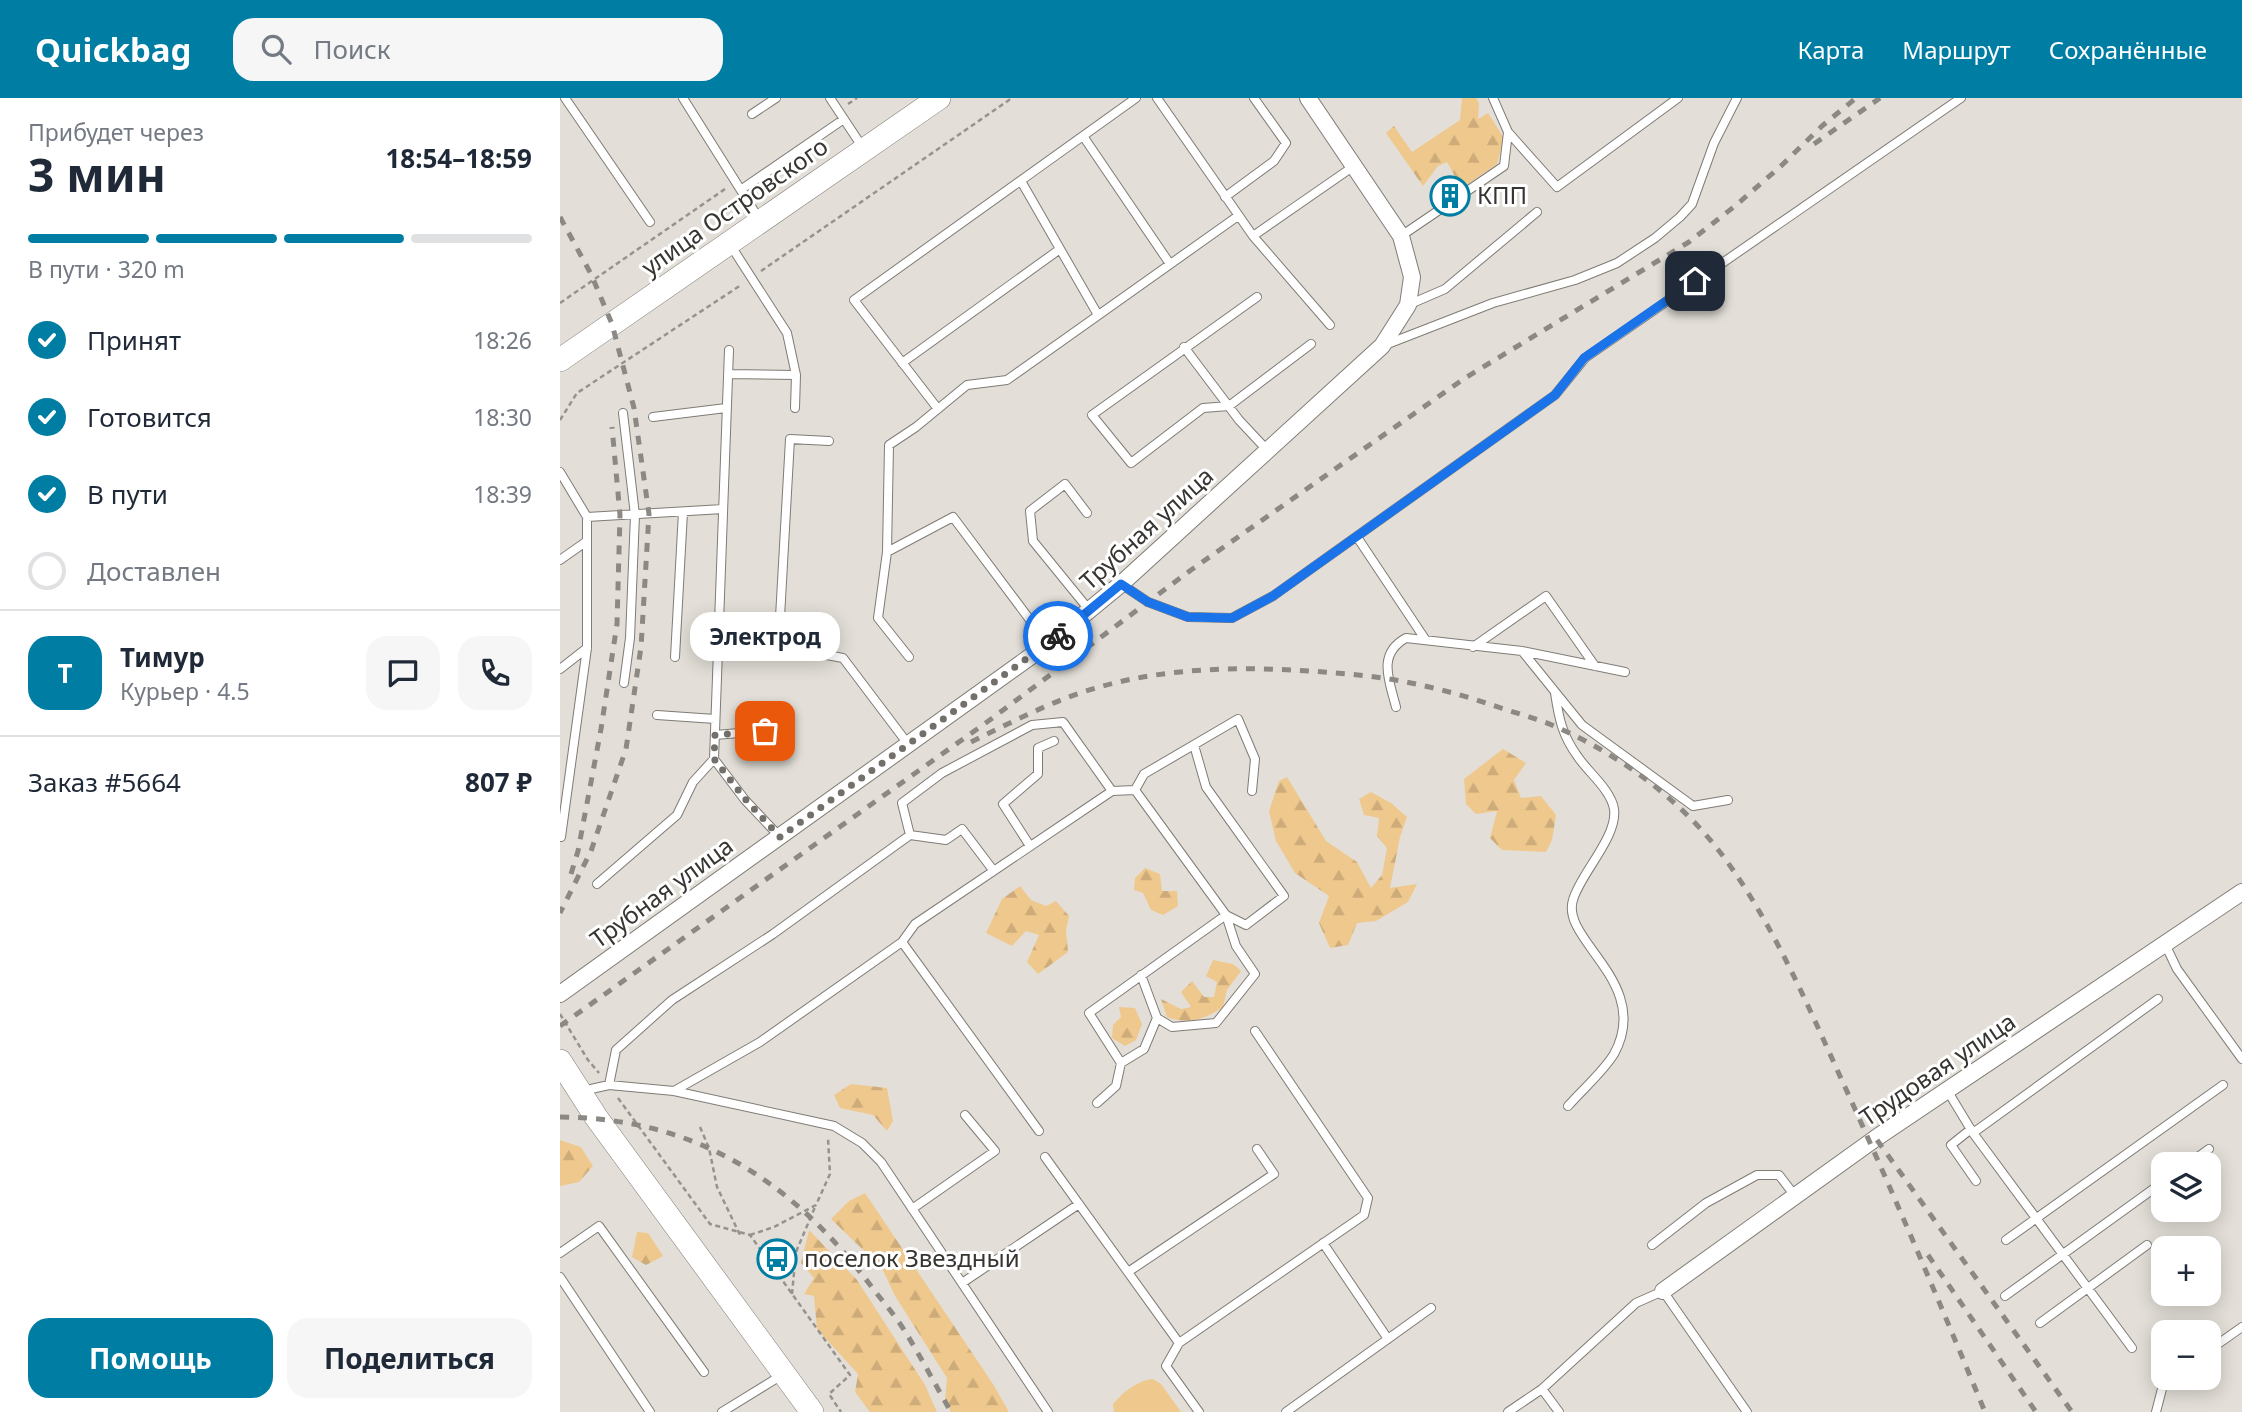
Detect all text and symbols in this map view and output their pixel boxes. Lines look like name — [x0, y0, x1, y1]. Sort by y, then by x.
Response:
search box — [233, 18, 723, 81]
text: Quickbag — [35, 27, 191, 72]
icon: search — [257, 30, 295, 68]
text: Поиск — [313, 31, 391, 67]
text: Карта — [1797, 33, 1864, 66]
text: Маршрут — [1902, 33, 2011, 66]
text: Сохранённые — [2049, 33, 2207, 66]
text: Прибудет через — [28, 116, 204, 148]
street label: улица Островского — [634, 129, 834, 283]
text: 18:54–18:59 — [385, 140, 532, 176]
text: 3 мин — [28, 143, 166, 205]
building icon: КПП — [1429, 175, 1471, 217]
place label: КПП — [1477, 178, 1527, 211]
pin — [1665, 251, 1725, 311]
text: В пути · 320 m — [28, 253, 185, 285]
icon: home — [1676, 262, 1714, 300]
icon: check — [28, 321, 66, 359]
text: Принят — [87, 322, 181, 358]
text: 18:26 — [473, 324, 532, 356]
icon: check — [28, 398, 66, 436]
text: Готовится — [87, 399, 212, 435]
text: 18:30 — [473, 401, 532, 433]
street label: Трубная улица — [1072, 459, 1220, 597]
icon: check — [28, 475, 66, 513]
text: В пути — [87, 476, 168, 512]
text: 18:39 — [473, 478, 532, 510]
text: Доставлен — [87, 553, 221, 589]
courier — [1023, 601, 1093, 671]
callout: Электрод — [690, 612, 840, 661]
icon: bike — [1039, 617, 1077, 655]
text: Электрод — [709, 620, 821, 652]
button: chat — [366, 636, 440, 710]
button: phone — [458, 636, 532, 710]
text: Тимур — [120, 639, 205, 675]
text: Т — [57, 655, 73, 691]
text: Курьер · 4.5 — [120, 675, 250, 707]
pin — [735, 701, 795, 761]
icon: bag — [746, 712, 784, 750]
text: Заказ #5664 — [28, 764, 181, 800]
text: 807 ₽ — [465, 764, 532, 800]
street label: Трубная улица — [583, 829, 739, 955]
street label: Трудовая улица — [1853, 1004, 2022, 1133]
map controls — [2151, 1152, 2221, 1390]
button: layers — [2151, 1152, 2221, 1222]
button: + — [2151, 1236, 2221, 1306]
bus stop icon: поселок Звездный — [756, 1238, 798, 1280]
place label: поселок Звездный — [804, 1241, 1020, 1274]
button: Помощь — [28, 1318, 273, 1398]
button: Поделиться — [287, 1318, 532, 1398]
button: − — [2151, 1320, 2221, 1390]

